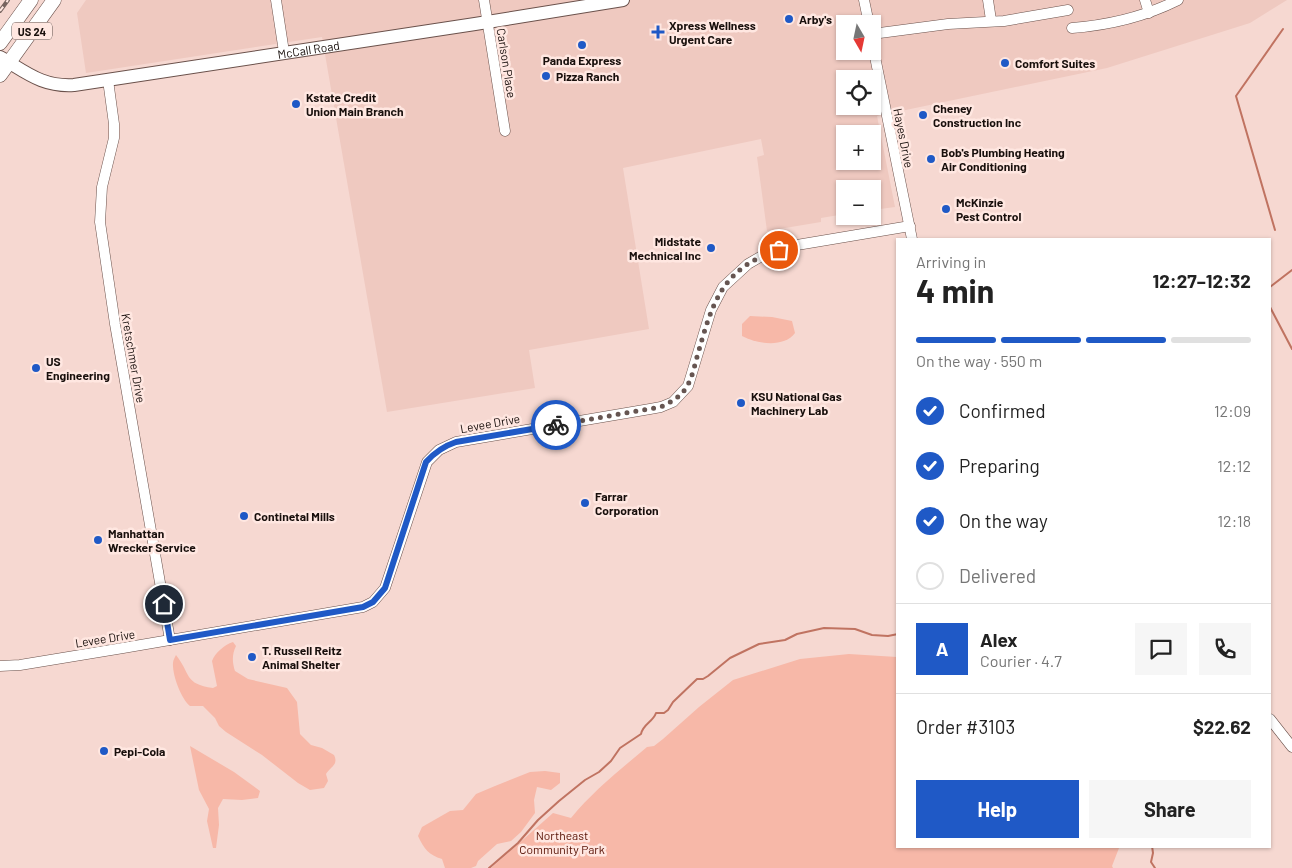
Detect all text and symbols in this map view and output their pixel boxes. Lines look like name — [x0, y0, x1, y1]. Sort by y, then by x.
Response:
place label: Arby's — [799, 12, 832, 26]
marker: Arby's — [783, 13, 795, 25]
north arrow — [836, 15, 881, 60]
map controls — [836, 15, 881, 225]
place label: Xpress Wellness Urgent Care — [669, 18, 756, 46]
road number: US 24 — [12, 22, 52, 40]
marker: Xpress Wellness Urgent Care — [651, 25, 665, 39]
street label: Carlson Place — [495, 27, 519, 99]
street label: McCall Road — [277, 38, 341, 61]
marker: Panda Express — [576, 39, 588, 51]
place label: Panda Express — [543, 53, 621, 67]
place label: Comfort Suites — [1015, 56, 1095, 70]
marker: Comfort Suites — [999, 57, 1011, 69]
place label: Pizza Ranch — [556, 69, 619, 83]
marker: Pizza Ranch — [540, 70, 552, 82]
button: locate — [836, 70, 881, 115]
place label: Kstate Credit Union Main Branch — [306, 90, 404, 118]
marker: Kstate Credit Union Main Branch — [290, 98, 302, 110]
place label: Cheney Construction Inc — [933, 101, 1022, 129]
street label: Hayes Drive — [891, 107, 917, 169]
marker: Cheney Construction Inc — [917, 109, 929, 121]
button: + — [836, 125, 881, 170]
place label: Bob's Plumbing Heating Air Conditioning — [941, 145, 1065, 173]
marker: Bob's Plumbing Heating Air Conditioning — [925, 153, 937, 165]
button: − — [836, 180, 881, 225]
place label: McKinzie Pest Control — [956, 195, 1021, 223]
marker: McKinzie Pest Control — [940, 203, 952, 215]
pin — [758, 229, 800, 271]
place label: Midstate Mechnical Inc — [629, 234, 702, 262]
icon: bag — [765, 236, 793, 264]
marker: Midstate Mechnical Inc — [705, 242, 717, 254]
text: Arriving in — [916, 252, 986, 271]
text: 12:27–12:32 — [1152, 269, 1251, 292]
text: 4 min — [916, 271, 994, 309]
street label: Kretschmer Drive — [119, 312, 149, 404]
text: On the way · 550 m — [916, 351, 1042, 370]
place label: US Engineering — [46, 354, 110, 382]
marker: US Engineering — [30, 362, 42, 374]
place label: KSU National Gas Machinery Lab — [751, 389, 842, 417]
marker: KSU National Gas Machinery Lab — [735, 397, 747, 409]
icon: check — [916, 397, 944, 425]
text: Confirmed — [959, 399, 1046, 422]
courier — [531, 400, 581, 450]
text: 12:09 — [1214, 401, 1251, 420]
street label: Levee Drive — [459, 411, 521, 435]
icon: bike — [542, 411, 570, 439]
icon: check — [916, 452, 944, 480]
text: Preparing — [959, 454, 1040, 477]
text: 12:12 — [1217, 456, 1251, 475]
place label: Farrar Corporation — [595, 489, 659, 517]
marker: Farrar Corporation — [579, 497, 591, 509]
icon: check — [916, 507, 944, 535]
place label: Continetal Mills — [254, 509, 335, 523]
text: On the way — [959, 509, 1048, 532]
marker: Continetal Mills — [238, 510, 250, 522]
text: 12:18 — [1217, 511, 1251, 530]
place label: Manhattan Wrecker Service — [108, 526, 196, 554]
marker: Manhattan Wrecker Service — [92, 534, 104, 546]
text: Delivered — [959, 564, 1036, 587]
pin — [143, 583, 185, 625]
icon: home — [150, 590, 178, 618]
button: chat — [1135, 623, 1187, 675]
button: phone — [1199, 623, 1251, 675]
street label: Levee Drive — [74, 626, 136, 650]
text: Alex — [980, 628, 1018, 651]
text: A — [936, 637, 948, 660]
place label: T. Russell Reitz Animal Shelter — [262, 643, 342, 671]
marker: T. Russell Reitz Animal Shelter — [246, 651, 258, 663]
text: Courier · 4.7 — [980, 651, 1062, 670]
text: Order #3103 — [916, 715, 1015, 738]
text: $22.62 — [1193, 715, 1251, 738]
place label: Pepi-Cola — [114, 744, 165, 758]
marker: Pepi-Cola — [98, 745, 110, 757]
button: Help — [916, 780, 1079, 838]
button: Share — [1089, 780, 1251, 838]
park label: Northeast Community Park — [519, 828, 605, 856]

